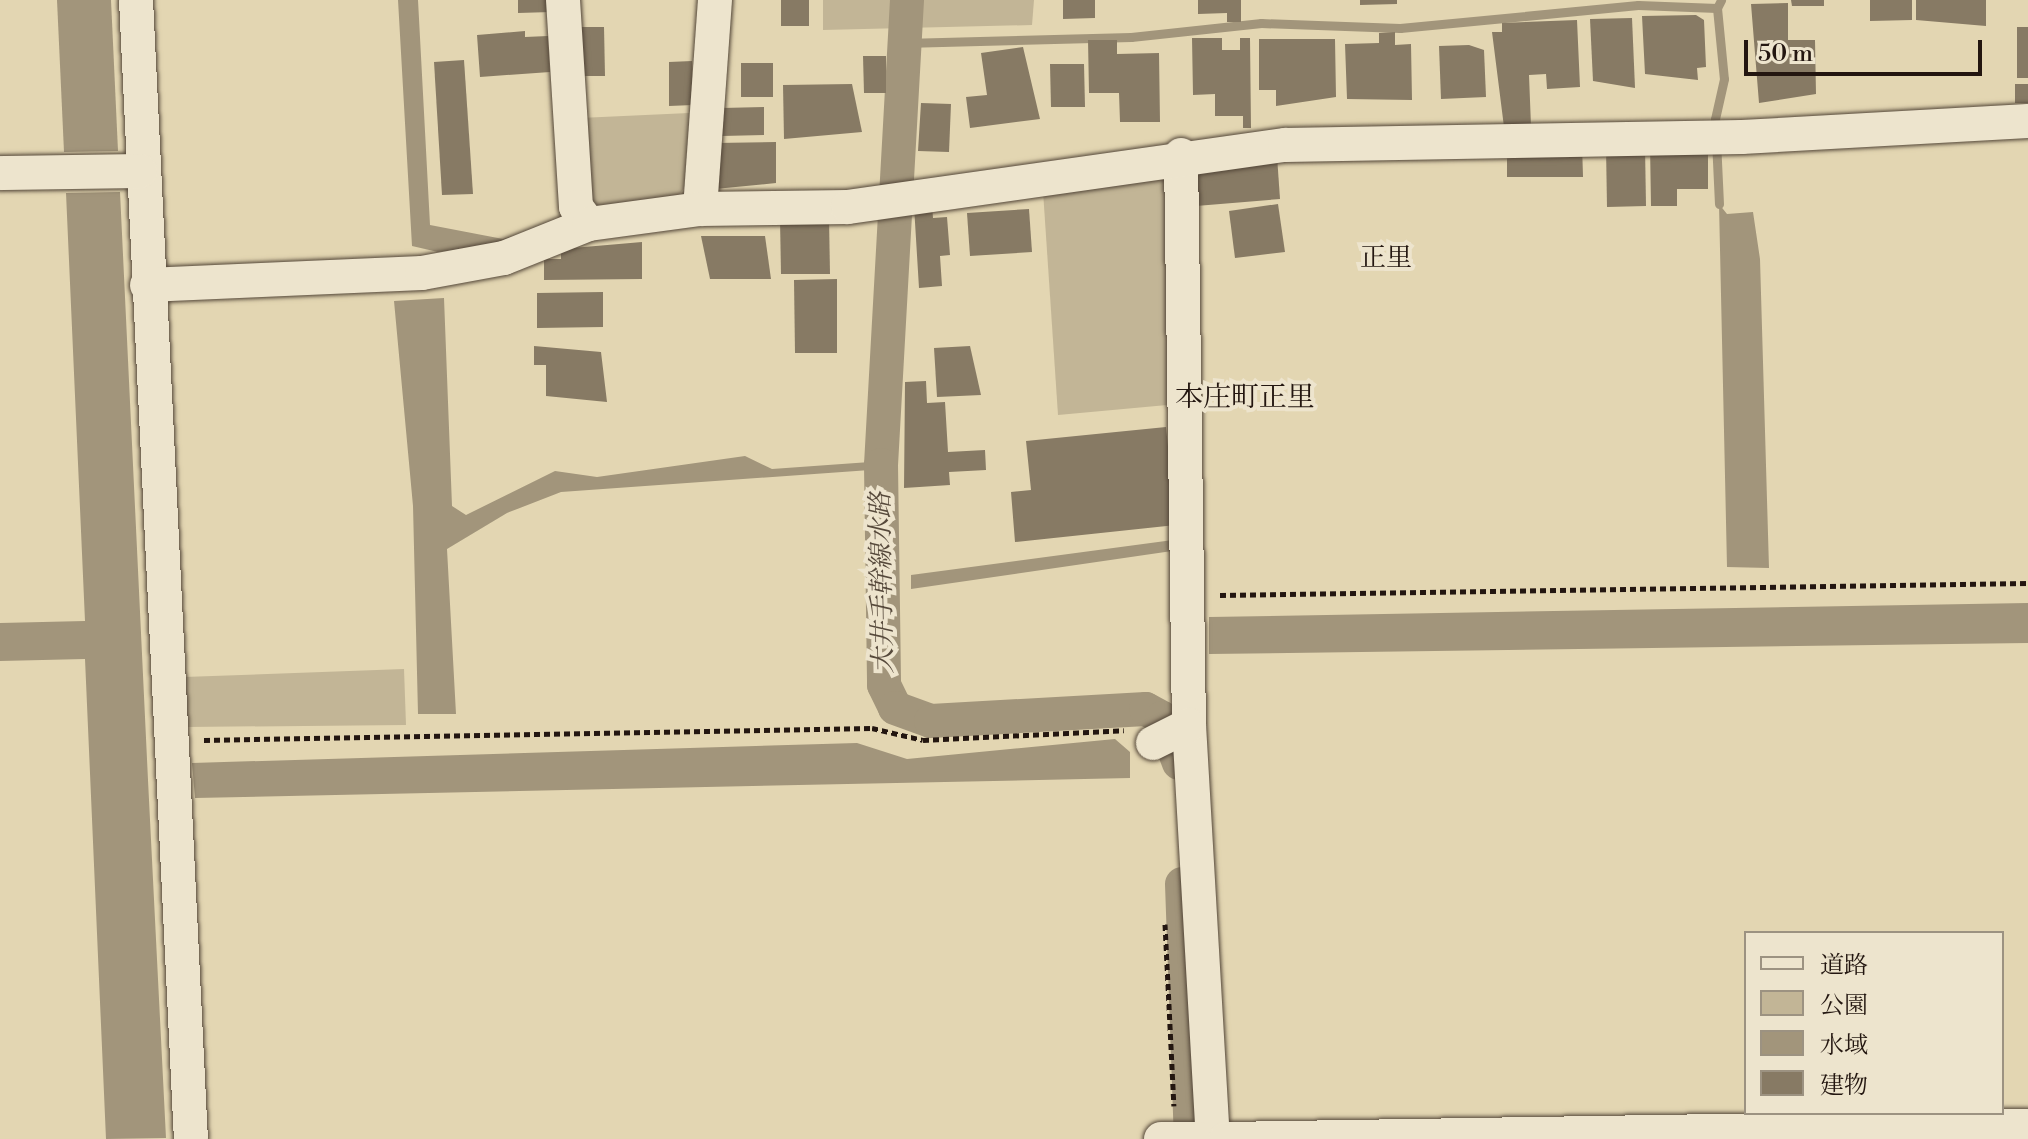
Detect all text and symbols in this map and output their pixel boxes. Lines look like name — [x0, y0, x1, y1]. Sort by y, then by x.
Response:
scale bar — [1748, 24, 1986, 74]
text: 50 m — [1758, 39, 1813, 69]
district label: 正里 — [1360, 243, 1412, 275]
district label: 本庄町正里 — [1175, 381, 1315, 415]
water label: 大井手幹線水路 — [866, 492, 900, 674]
legend — [1744, 931, 2004, 1115]
text: 道路 — [1820, 951, 1868, 981]
text: 公園 — [1820, 991, 1868, 1021]
text: 水域 — [1820, 1031, 1868, 1061]
text: 建物 — [1820, 1071, 1868, 1101]

